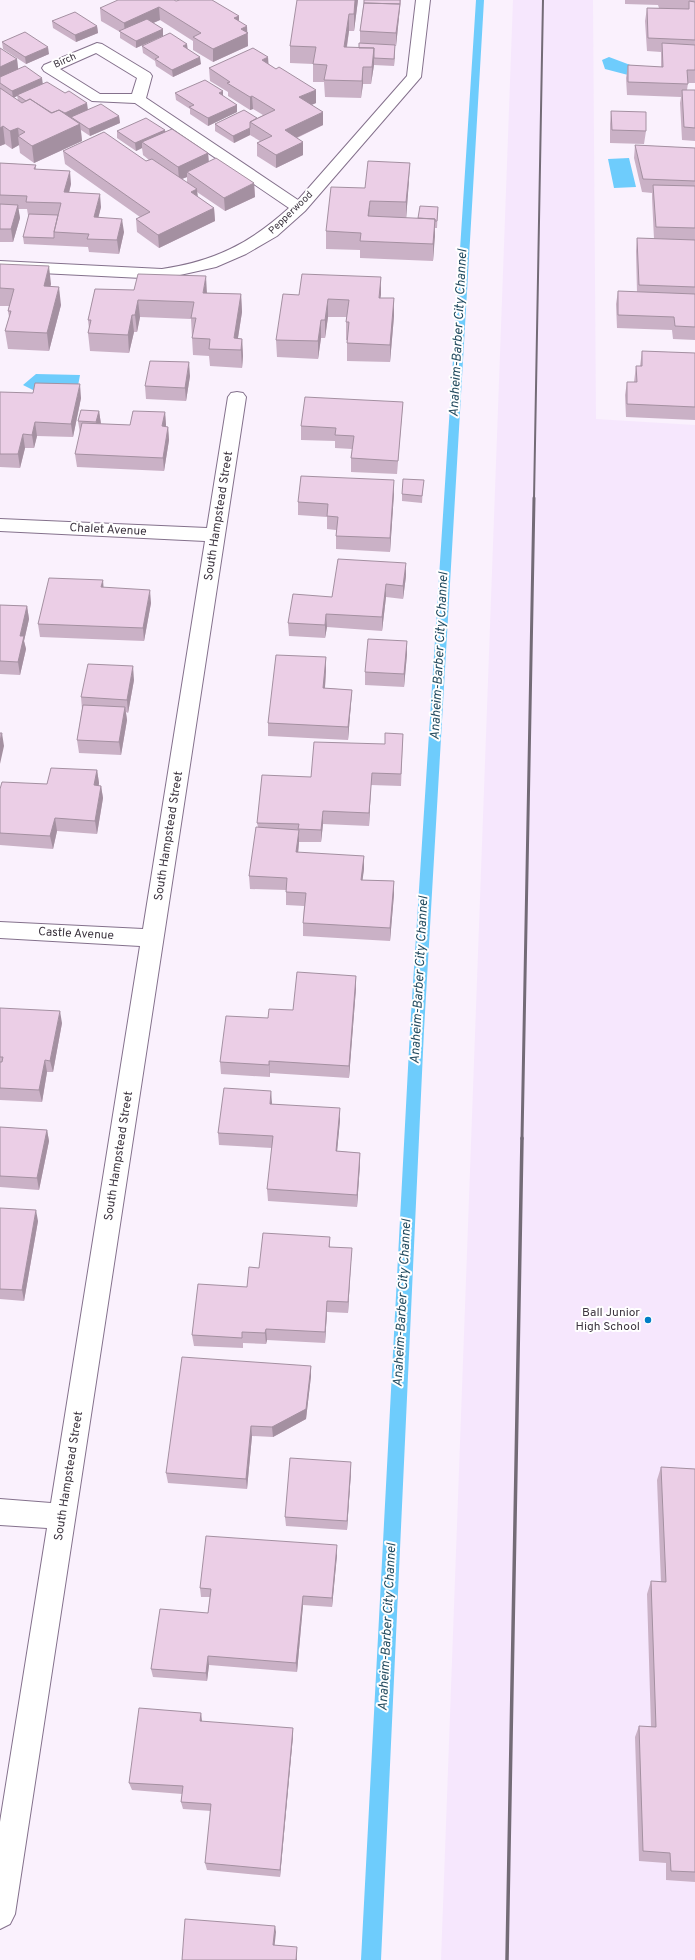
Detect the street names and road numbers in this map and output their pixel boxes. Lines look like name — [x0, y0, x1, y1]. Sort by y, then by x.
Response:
street label: Birch — [52, 50, 78, 72]
street label: Pepperwood — [266, 189, 316, 237]
street label: South Hampstead Street — [201, 450, 237, 582]
street label: Chalet Avenue — [69, 520, 147, 540]
street label: South Hampstead Street — [151, 770, 187, 902]
street label: Castle Avenue — [38, 924, 114, 944]
street label: South Hampstead Street — [101, 1090, 137, 1222]
street label: South Hampstead Street — [51, 1410, 87, 1542]

